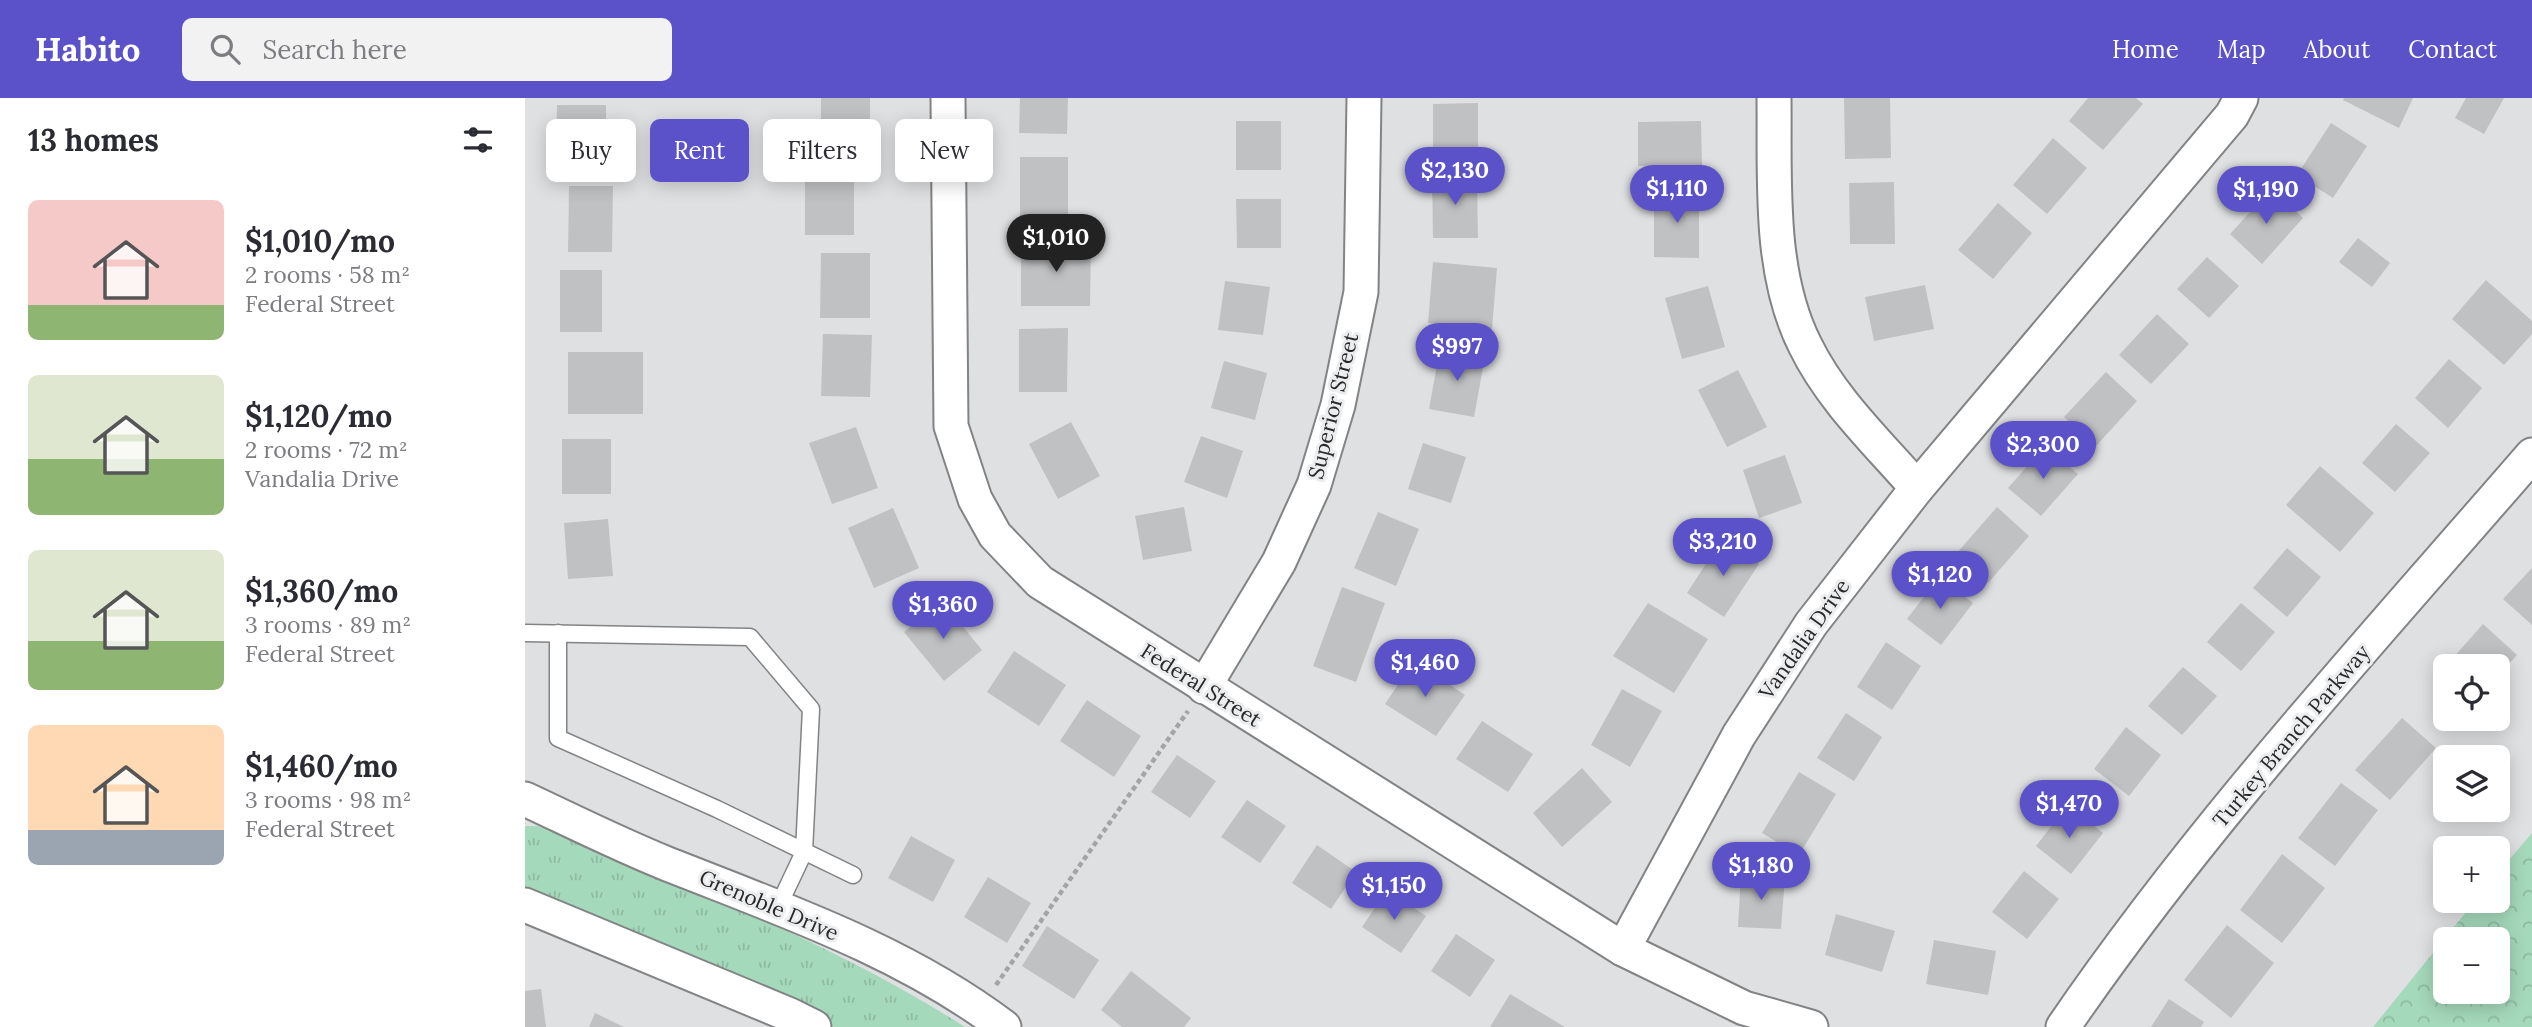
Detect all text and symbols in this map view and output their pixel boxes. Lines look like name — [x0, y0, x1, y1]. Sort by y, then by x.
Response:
search box — [182, 18, 672, 81]
text: Habito — [35, 28, 140, 70]
icon: search — [206, 30, 244, 68]
text: Search here — [262, 33, 407, 66]
text: Home — [2112, 34, 2179, 65]
text: Map — [2217, 34, 2266, 65]
text: About — [2304, 34, 2370, 65]
text: Contact — [2408, 34, 2497, 65]
chip: Buy — [546, 119, 636, 182]
chip: Rent — [650, 119, 749, 182]
chip: Filters — [763, 119, 881, 182]
chip: New — [895, 119, 993, 182]
text: 13 homes — [28, 121, 159, 159]
icon: filters — [459, 121, 497, 159]
pin: $2,130 — [1398, 148, 1512, 207]
text: $2,130 — [1421, 155, 1489, 184]
pin: $1,110 — [1620, 166, 1734, 225]
pin: $1,190 — [2209, 166, 2323, 226]
text: $1,110 — [1646, 173, 1708, 202]
text: $1,190 — [2233, 174, 2299, 203]
pin: $1,010 — [999, 214, 1113, 274]
text: $1,010/mo — [245, 222, 395, 260]
text: $1,010 — [1023, 222, 1089, 251]
icon: home — [84, 228, 168, 312]
text: 2 rooms · 58 m² — [245, 260, 410, 289]
text: Federal Street — [245, 289, 395, 318]
pin: $997 — [1416, 324, 1498, 383]
street label: Superior Street — [1302, 329, 1364, 482]
text: $997 — [1432, 331, 1482, 360]
text: $1,120/mo — [245, 397, 392, 435]
icon: home — [84, 403, 168, 487]
pin: $2,300 — [1986, 422, 2100, 481]
text: $2,300 — [2006, 429, 2080, 458]
text: 2 rooms · 72 m² — [245, 435, 408, 464]
text: Vandalia Drive — [245, 464, 399, 493]
pin: $3,210 — [1666, 518, 1780, 578]
text: $3,210 — [1689, 526, 1757, 555]
pin: $1,120 — [1883, 552, 1997, 611]
text: $1,120 — [1908, 559, 1972, 588]
text: $1,360/mo — [245, 572, 398, 610]
street label: Vandalia Drive — [1752, 574, 1855, 705]
icon: home — [84, 578, 168, 662]
pin: $1,360 — [886, 582, 1000, 641]
text: $1,360 — [908, 589, 978, 618]
text: 3 rooms · 89 m² — [245, 610, 411, 639]
street label: Federal Street — [1136, 637, 1267, 733]
text: Federal Street — [245, 639, 395, 668]
street label: Turkey Branch Parkway — [2207, 639, 2375, 833]
pin: $1,460 — [1368, 640, 1482, 699]
text: $1,460 — [1390, 647, 1460, 676]
map controls — [2433, 654, 2510, 1004]
button: locate — [2433, 654, 2510, 731]
button: layers — [2433, 745, 2510, 822]
text: $1,460/mo — [245, 747, 398, 785]
icon: home — [84, 753, 168, 837]
pin: $1,470 — [2012, 780, 2126, 840]
text: 3 rooms · 98 m² — [245, 785, 411, 814]
text: $1,470 — [2036, 788, 2102, 817]
text: Federal Street — [245, 814, 395, 843]
button: + — [2433, 836, 2510, 913]
pin: $1,180 — [1704, 842, 1818, 902]
text: $1,180 — [1728, 850, 1794, 879]
pin: $1,150 — [1337, 862, 1451, 922]
street label: Grenoble Drive — [695, 864, 843, 946]
text: $1,150 — [1362, 870, 1427, 899]
button: − — [2433, 927, 2510, 1004]

